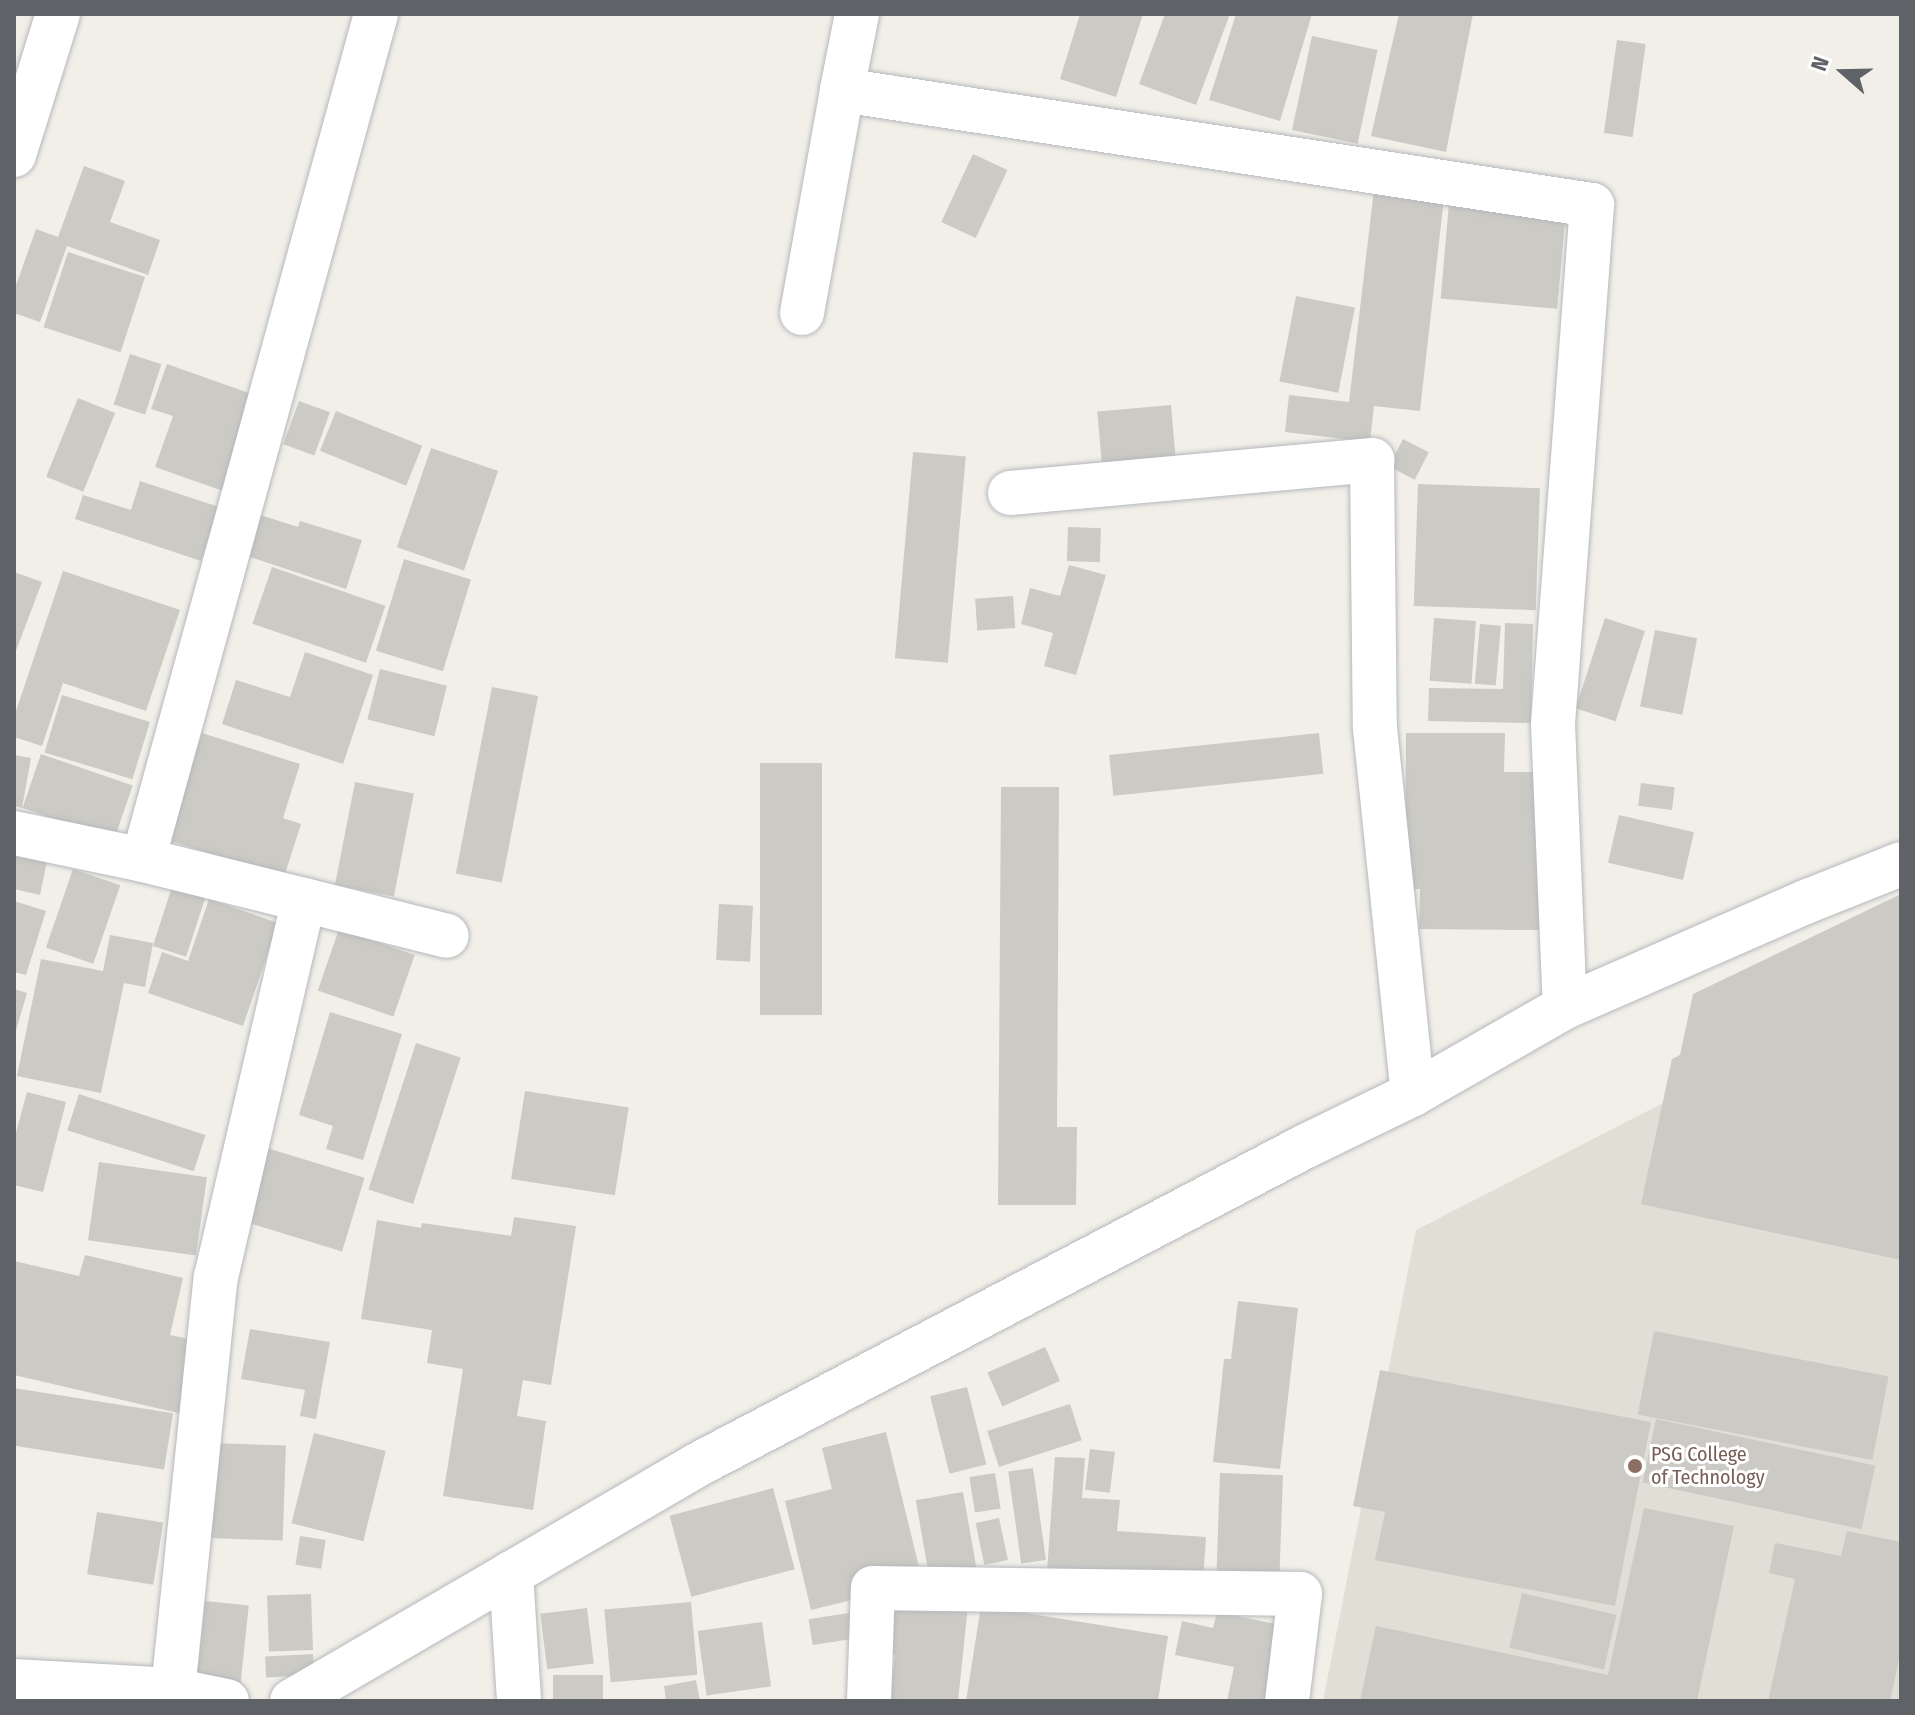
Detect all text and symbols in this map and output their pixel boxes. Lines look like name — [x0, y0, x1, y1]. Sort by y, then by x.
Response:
north arrow — [1803, 32, 1883, 112]
text: N — [1805, 53, 1835, 74]
place label: PSG College of Technology — [1651, 1442, 1765, 1489]
marker: PSG College of Technology — [1626, 1457, 1644, 1475]

